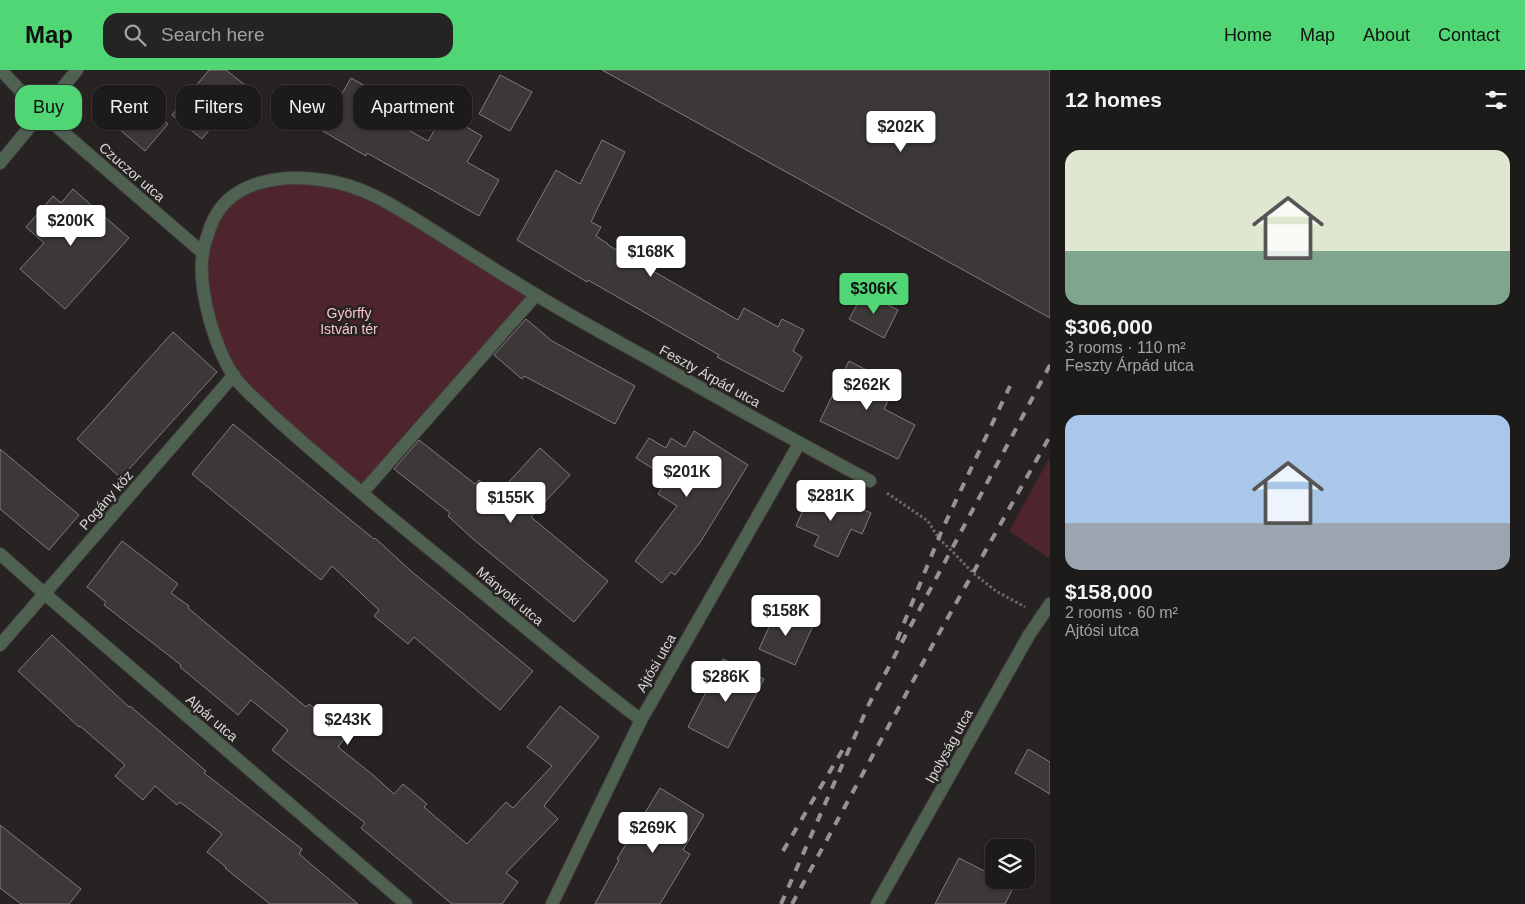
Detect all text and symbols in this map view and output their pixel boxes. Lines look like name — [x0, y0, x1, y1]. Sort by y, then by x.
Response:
search box — [103, 13, 453, 58]
text: Map — [25, 21, 73, 48]
icon: search — [121, 21, 149, 49]
text: Search here — [161, 24, 265, 45]
text: Home — [1224, 25, 1272, 45]
text: Map — [1300, 25, 1335, 45]
text: About — [1363, 25, 1410, 45]
text: Contact — [1438, 25, 1500, 45]
chip: Buy — [15, 85, 82, 130]
chip: Rent — [92, 85, 166, 130]
chip: Filters — [176, 85, 261, 130]
chip: New — [271, 85, 343, 130]
chip: Apartment — [353, 85, 472, 130]
icon: filters — [1482, 86, 1510, 114]
text: 12 homes — [1065, 88, 1162, 111]
pin: $202K — [866, 111, 936, 153]
text: $202K — [877, 118, 925, 135]
street label: Czuczor utca — [96, 139, 168, 205]
icon: home — [1243, 183, 1333, 273]
pin: $200K — [36, 204, 106, 247]
text: $200K — [47, 212, 95, 229]
pin: $168K — [616, 236, 686, 278]
text: $168K — [627, 243, 675, 260]
pin: $306K — [839, 272, 909, 315]
text: $306K — [850, 280, 898, 297]
park label: Györffy István tér — [320, 305, 378, 337]
text: $306,000 — [1065, 315, 1153, 338]
text: 3 rooms · 110 m² — [1065, 339, 1186, 356]
street label: Feszty Árpád utca — [657, 342, 763, 410]
text: Feszty Árpád utca — [1065, 357, 1194, 374]
pin: $262K — [832, 368, 902, 411]
text: $262K — [843, 376, 891, 393]
icon: home — [1243, 448, 1333, 538]
pin: $201K — [652, 456, 722, 498]
text: $201K — [663, 463, 711, 480]
street label: Pogány köz — [76, 467, 136, 533]
pin: $281K — [796, 480, 866, 522]
pin: $155K — [476, 482, 546, 524]
text: $281K — [807, 487, 855, 504]
text: $155K — [487, 489, 535, 506]
street label: Mányoki utca — [473, 563, 547, 629]
text: $158,000 — [1065, 580, 1153, 603]
pin: $158K — [751, 594, 821, 637]
text: $158K — [762, 602, 810, 619]
text: 2 rooms · 60 m² — [1065, 604, 1178, 621]
text: Ajtósi utca — [1065, 622, 1139, 639]
street label: Ajtósi utca — [633, 631, 679, 695]
pin: $286K — [691, 660, 761, 703]
text: $286K — [702, 668, 750, 685]
street label: Alpár utca — [183, 691, 241, 745]
pin: $243K — [313, 704, 383, 746]
street label: Ipolyság utca — [922, 706, 976, 786]
text: $243K — [324, 711, 372, 728]
pin: $269K — [618, 812, 688, 854]
text: $269K — [629, 819, 677, 836]
map controls — [985, 839, 1035, 889]
button: layers — [985, 839, 1035, 889]

